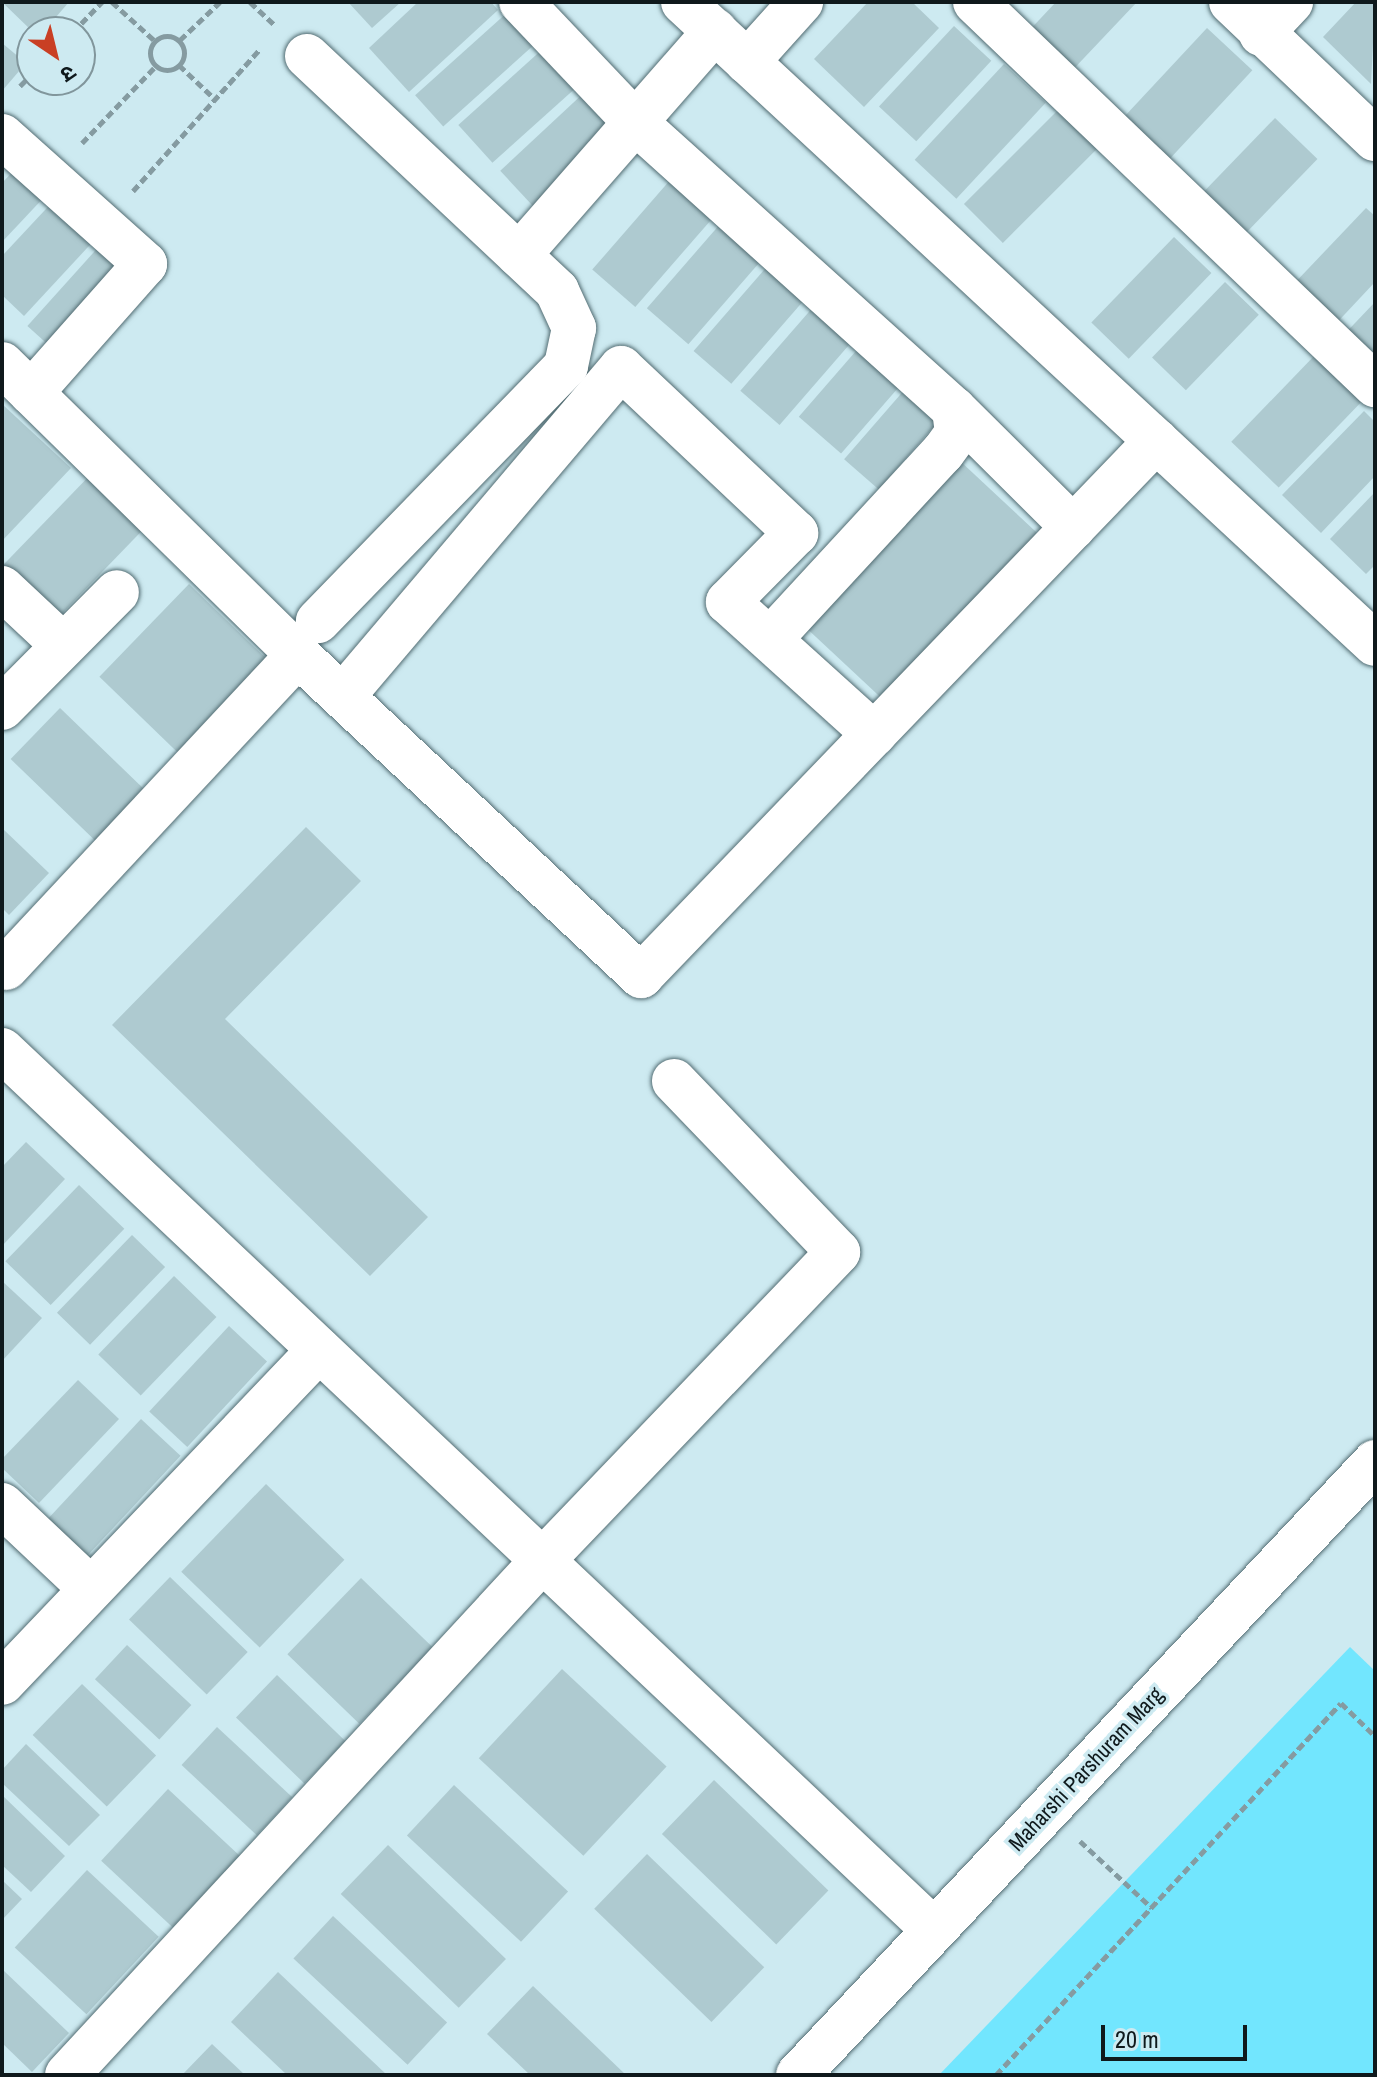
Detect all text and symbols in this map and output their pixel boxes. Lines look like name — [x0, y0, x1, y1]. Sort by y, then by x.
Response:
north arrow — [16, 16, 96, 96]
text: उ — [55, 58, 82, 90]
street label: Maharshi Parshuram Marg — [1003, 1682, 1169, 1856]
scale bar — [1105, 2009, 1251, 2059]
text: 20 m — [1115, 2023, 1159, 2055]

